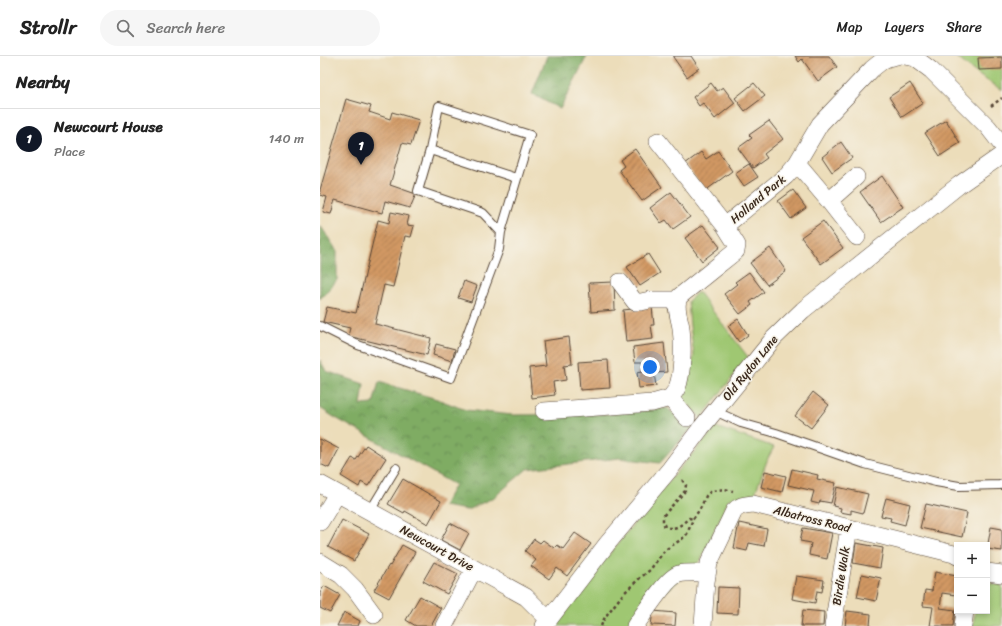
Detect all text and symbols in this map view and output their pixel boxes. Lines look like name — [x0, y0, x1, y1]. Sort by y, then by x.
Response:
search box — [100, 10, 380, 46]
text: Strollr — [20, 11, 76, 44]
text: Search here — [146, 15, 225, 41]
text: Map — [837, 15, 862, 40]
text: Layers — [884, 15, 924, 40]
text: Share — [946, 15, 982, 40]
icon: search — [114, 17, 136, 39]
text: Nearby — [16, 67, 70, 97]
text: Newcourt House — [54, 114, 163, 140]
text: 1 — [26, 127, 32, 150]
text: 140 m — [269, 127, 304, 150]
pin: 1 — [348, 132, 374, 165]
text: Place — [54, 140, 85, 163]
street label: Holland Park — [725, 169, 791, 229]
street label: Old Rydon Lane — [716, 330, 784, 406]
your location — [640, 357, 660, 377]
street label: Albatross Road — [770, 499, 854, 540]
street label: Newcourt Drive — [396, 519, 478, 577]
map controls — [954, 542, 990, 614]
button: + — [954, 542, 990, 578]
street label: Birdie Walk — [825, 544, 857, 607]
button: − — [954, 578, 990, 614]

